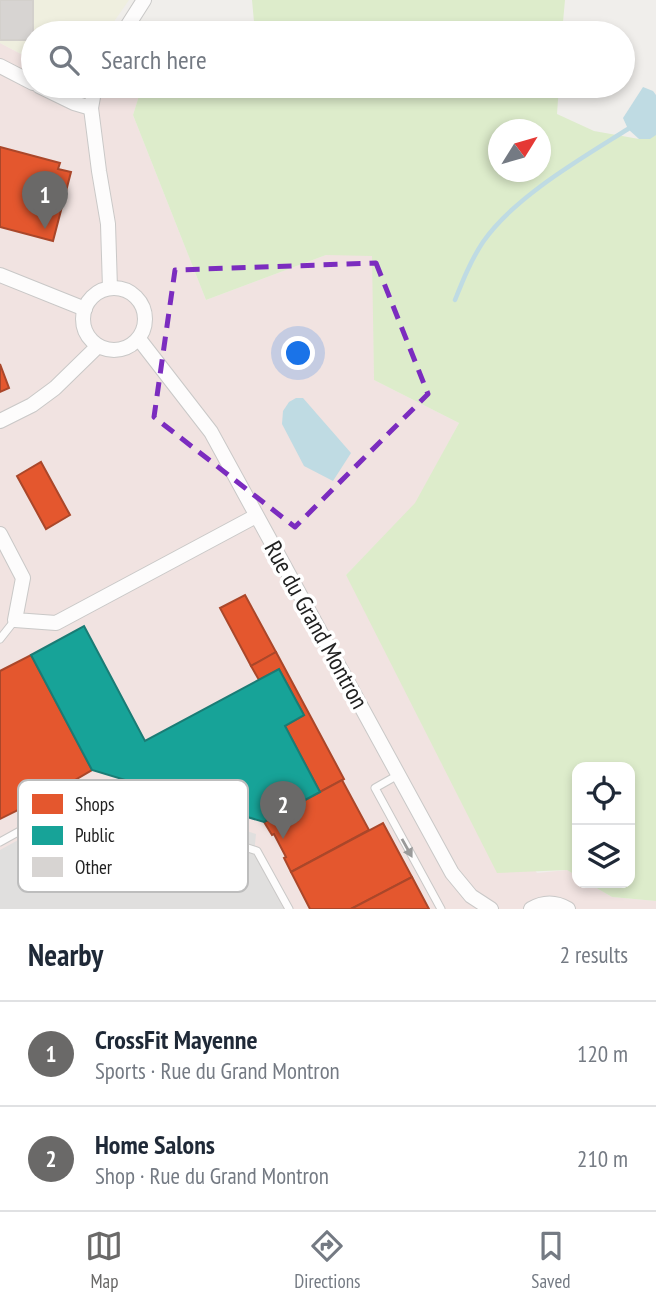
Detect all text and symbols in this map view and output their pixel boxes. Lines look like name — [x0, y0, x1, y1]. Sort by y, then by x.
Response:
search box — [21, 21, 635, 98]
icon: search — [45, 41, 83, 79]
text: Search here — [101, 43, 207, 76]
north arrow — [488, 119, 551, 182]
pin: 1 — [22, 171, 68, 229]
your location — [281, 336, 315, 370]
street label: Rue du Grand Montron — [258, 535, 375, 714]
map controls — [572, 762, 635, 888]
button: locate — [572, 762, 635, 825]
legend — [18, 780, 248, 892]
pin: 2 — [260, 781, 306, 839]
text: Shops — [75, 792, 114, 816]
text: Public — [75, 823, 115, 847]
button: layers — [572, 825, 635, 888]
one-way arrow — [401, 838, 413, 858]
text: Other — [75, 855, 113, 879]
text: Nearby — [28, 935, 103, 974]
text: 2 results — [560, 940, 628, 969]
text: CrossFit Mayenne — [95, 1023, 258, 1056]
text: 1 — [46, 1039, 57, 1068]
text: 120 m — [577, 1039, 628, 1068]
text: Sports · Rue du Grand Montron — [95, 1056, 340, 1085]
text: Home Salons — [95, 1128, 215, 1161]
text: 2 — [46, 1144, 57, 1173]
text: 210 m — [577, 1144, 628, 1173]
text: Shop · Rue du Grand Montron — [95, 1161, 329, 1190]
tab: Map — [85, 1227, 123, 1293]
tab: Directions — [294, 1227, 360, 1293]
tab: Saved — [531, 1227, 571, 1293]

